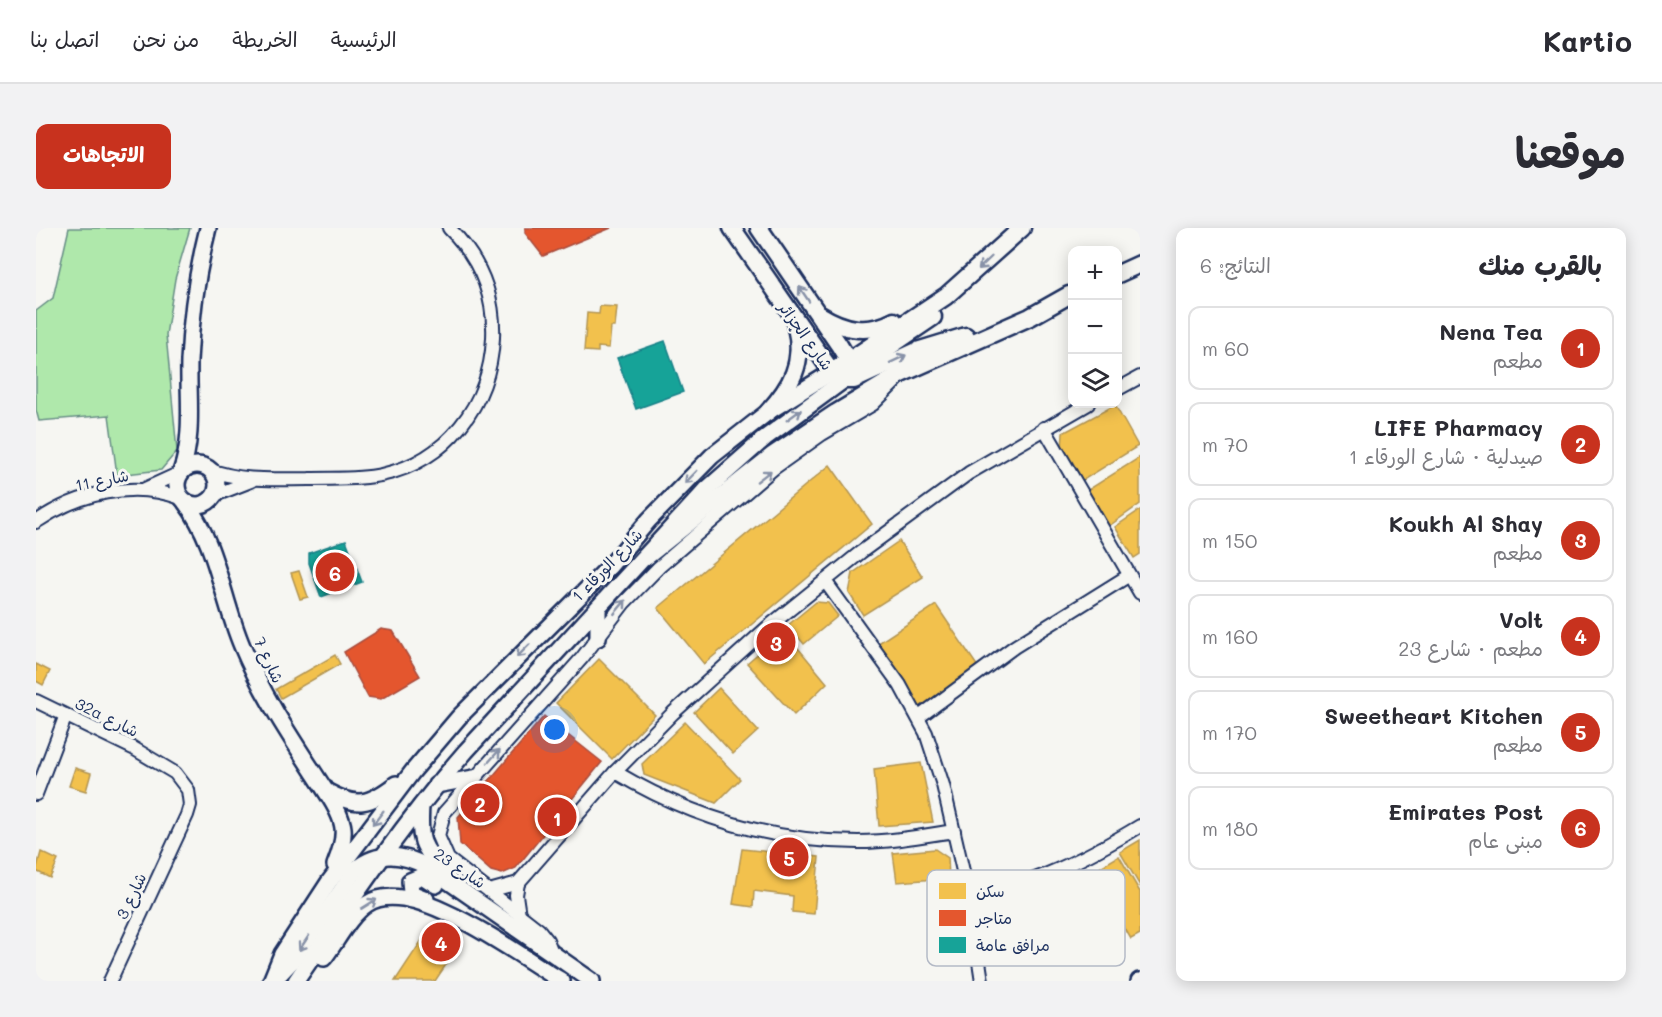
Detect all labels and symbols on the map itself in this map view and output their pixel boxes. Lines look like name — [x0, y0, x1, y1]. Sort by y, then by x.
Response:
one-way arrow — [977, 255, 992, 270]
one-way arrow — [798, 286, 810, 303]
street label: شارع الجزائر — [772, 296, 838, 375]
one-way arrow — [888, 353, 906, 364]
one-way arrow — [786, 409, 802, 421]
street label: شارع 11 — [73, 464, 131, 497]
one-way arrow — [684, 469, 699, 484]
one-way arrow — [756, 470, 772, 483]
street label: شارع الورقاء 1 — [567, 524, 648, 607]
pin: 6 — [316, 550, 354, 594]
one-way arrow — [613, 600, 627, 615]
pin: 3 — [756, 620, 796, 664]
street label: شارع 7 — [248, 633, 289, 687]
one-way arrow — [516, 643, 531, 658]
street label: 32a شارع — [71, 692, 142, 743]
your location — [540, 715, 569, 744]
one-way arrow — [487, 749, 501, 764]
pin: 2 — [460, 780, 500, 826]
pin: 1 — [538, 794, 576, 840]
one-way arrow — [371, 810, 384, 826]
pin: 5 — [770, 834, 808, 880]
street label: شارع 23 — [429, 843, 490, 894]
street label: شارع 3 — [111, 869, 152, 923]
legend — [927, 870, 1125, 966]
text: سكن — [976, 880, 1005, 901]
one-way arrow — [360, 898, 377, 910]
text: متاجر — [974, 907, 1012, 928]
pin: 4 — [422, 920, 460, 964]
text: مرافق عامة — [976, 934, 1050, 955]
one-way arrow — [298, 935, 310, 951]

